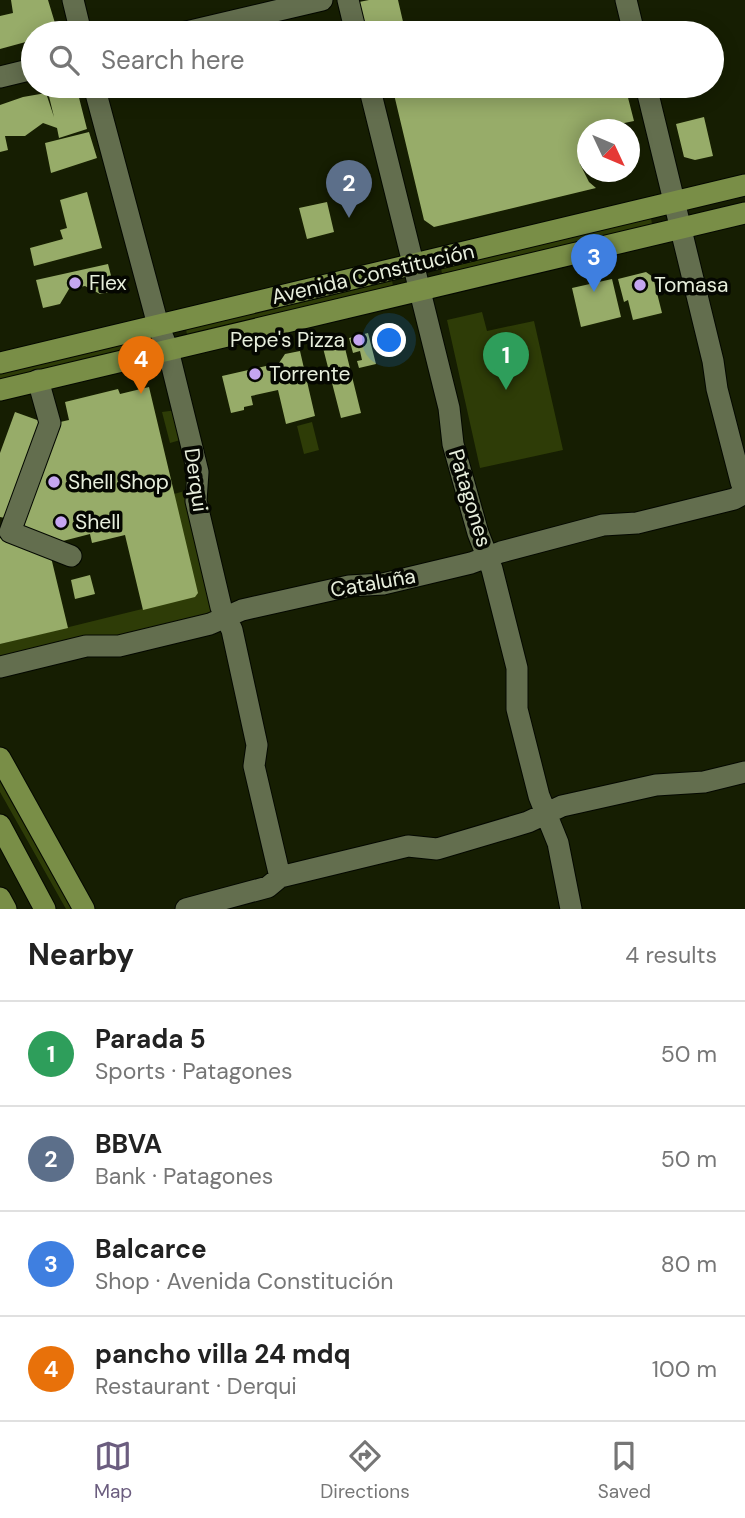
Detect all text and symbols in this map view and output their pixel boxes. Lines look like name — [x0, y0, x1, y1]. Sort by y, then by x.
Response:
search box — [21, 21, 724, 98]
icon: search — [45, 41, 83, 79]
text: Search here — [101, 43, 244, 77]
north arrow — [577, 119, 640, 182]
pin: 2 — [326, 160, 372, 218]
pin: 3 — [571, 234, 617, 292]
street label: Avenida Constitución — [269, 237, 477, 311]
place label: Flex — [89, 269, 127, 297]
place label: Tomasa — [654, 271, 728, 299]
marker: Flex — [67, 275, 83, 291]
marker: Tomasa — [632, 277, 648, 293]
your location — [372, 323, 406, 357]
place label: Pepe's Pizza — [230, 326, 345, 354]
marker: Pepe's Pizza — [351, 332, 367, 348]
pin: 1 — [483, 332, 529, 390]
pin: 4 — [118, 336, 164, 394]
place label: Torrente — [269, 360, 350, 388]
marker: Torrente — [247, 366, 263, 382]
street label: Derqui — [178, 446, 214, 514]
street label: Patagones — [442, 446, 498, 550]
place label: Shell Shop — [68, 468, 169, 496]
marker: Shell Shop — [46, 474, 62, 490]
place label: Shell — [75, 508, 121, 536]
marker: Shell — [53, 514, 69, 530]
street label: Cataluña — [328, 562, 418, 604]
text: Nearby — [28, 935, 134, 974]
text: 4 results — [625, 940, 717, 970]
text: Parada 5 — [95, 1022, 206, 1056]
text: 1 — [47, 1039, 55, 1069]
text: 50 m — [661, 1039, 717, 1069]
text: Sports · Patagones — [95, 1056, 293, 1086]
text: BBVA — [95, 1127, 162, 1161]
text: 2 — [44, 1144, 58, 1174]
text: 50 m — [661, 1144, 717, 1174]
text: Bank · Patagones — [95, 1161, 273, 1191]
text: Balcarce — [95, 1232, 207, 1266]
text: 3 — [44, 1249, 58, 1279]
text: 80 m — [661, 1249, 717, 1279]
text: Shop · Avenida Constitución — [95, 1266, 394, 1296]
text: pancho villa 24 mdq — [95, 1337, 351, 1371]
text: 4 — [44, 1354, 58, 1384]
text: 100 m — [652, 1354, 717, 1384]
text: Restaurant · Derqui — [95, 1371, 297, 1401]
tab: Map — [94, 1437, 132, 1504]
tab: Directions — [320, 1437, 410, 1504]
tab: Saved — [598, 1437, 651, 1504]

